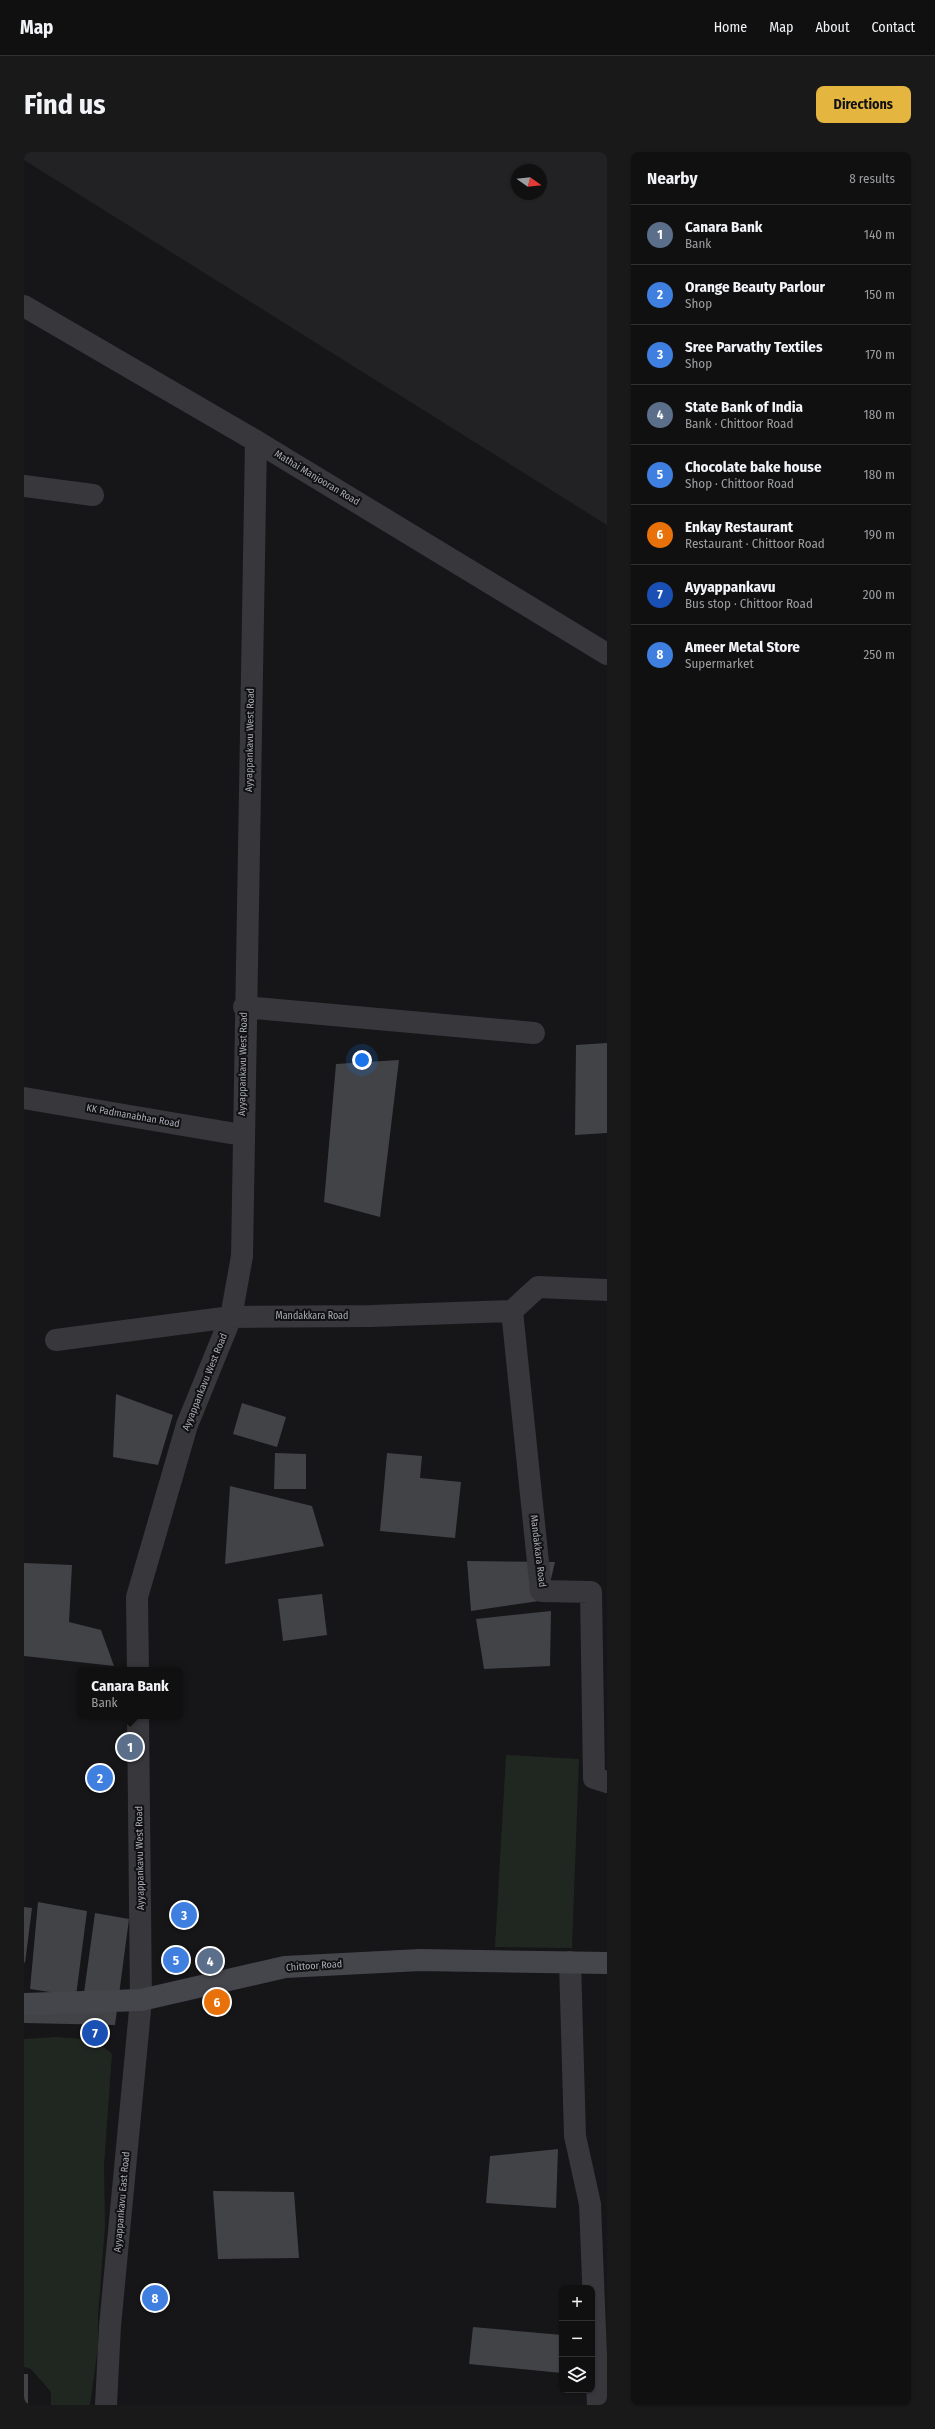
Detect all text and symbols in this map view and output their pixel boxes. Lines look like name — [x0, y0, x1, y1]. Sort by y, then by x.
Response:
text: Map — [20, 16, 53, 39]
text: Home — [714, 19, 747, 36]
text: Map — [769, 19, 793, 36]
text: About — [815, 19, 850, 36]
text: Contact — [872, 19, 915, 36]
button: Directions — [816, 86, 911, 123]
text: Find us — [24, 88, 106, 121]
north arrow — [511, 164, 547, 200]
text: Nearby — [647, 168, 698, 189]
text: 8 results — [849, 171, 895, 186]
text: Canara Bank — [685, 218, 762, 236]
text: 1 — [657, 227, 663, 242]
text: 140 m — [864, 227, 895, 242]
text: Bank — [685, 236, 711, 251]
text: Orange Beauty Parlour — [685, 278, 825, 296]
text: 2 — [657, 287, 663, 302]
text: 150 m — [864, 287, 895, 302]
text: Shop — [685, 296, 712, 311]
text: Sree Parvathy Textiles — [685, 338, 822, 356]
text: 3 — [657, 347, 663, 362]
text: 170 m — [865, 347, 895, 362]
text: Shop — [685, 356, 712, 371]
text: State Bank of India — [685, 398, 803, 416]
text: 4 — [657, 407, 663, 422]
text: 180 m — [864, 407, 895, 422]
text: Bank · Chittoor Road — [685, 416, 793, 431]
street label: Mathai Manjooran Road — [272, 448, 362, 508]
text: Chocolate bake house — [685, 458, 822, 476]
text: 5 — [657, 467, 663, 482]
text: 180 m — [864, 467, 895, 482]
text: Shop · Chittoor Road — [685, 476, 794, 491]
text: Enkay Restaurant — [685, 518, 793, 536]
text: 6 — [657, 527, 663, 542]
text: 190 m — [864, 527, 895, 542]
text: Restaurant · Chittoor Road — [685, 536, 825, 551]
text: Ayyappankavu — [685, 578, 776, 596]
text: 7 — [657, 587, 663, 602]
text: 200 m — [863, 587, 895, 602]
text: Bus stop · Chittoor Road — [685, 596, 813, 611]
text: Ameer Metal Store — [685, 638, 800, 656]
text: 8 — [657, 647, 663, 662]
text: 250 m — [863, 647, 895, 662]
text: Supermarket — [685, 656, 754, 671]
street label: Ayyappankavu West Road — [243, 688, 257, 792]
street label: Ayyappankavu West Road — [236, 1012, 250, 1116]
your location — [352, 1050, 372, 1070]
street label: KK Padmanabhan Road — [85, 1102, 181, 1130]
street label: Mandakkara Road — [276, 1310, 348, 1322]
street label: Ayyappankavu West Road — [180, 1332, 230, 1432]
street label: Mandakkara Road — [528, 1514, 548, 1588]
popup — [77, 1667, 183, 1719]
text: Canara Bank — [91, 1677, 169, 1695]
text: Bank — [91, 1695, 118, 1710]
pin: 1 — [117, 1732, 143, 1762]
pin: 2 — [87, 1763, 113, 1793]
street label: Ayyappankavu West Road — [133, 1806, 147, 1910]
pin: 3 — [171, 1900, 197, 1930]
pin: 5 — [163, 1945, 189, 1975]
pin: 4 — [197, 1946, 223, 1976]
street label: Chittoor Road — [286, 1958, 342, 1974]
pin: 6 — [204, 1987, 230, 2017]
pin: 7 — [82, 2018, 108, 2048]
street label: Ayyappankavu East Road — [112, 2151, 132, 2253]
pin: 8 — [142, 2283, 168, 2313]
map controls — [559, 2285, 595, 2393]
button: + — [559, 2285, 595, 2321]
button: − — [559, 2321, 595, 2357]
button: layers — [559, 2357, 595, 2393]

